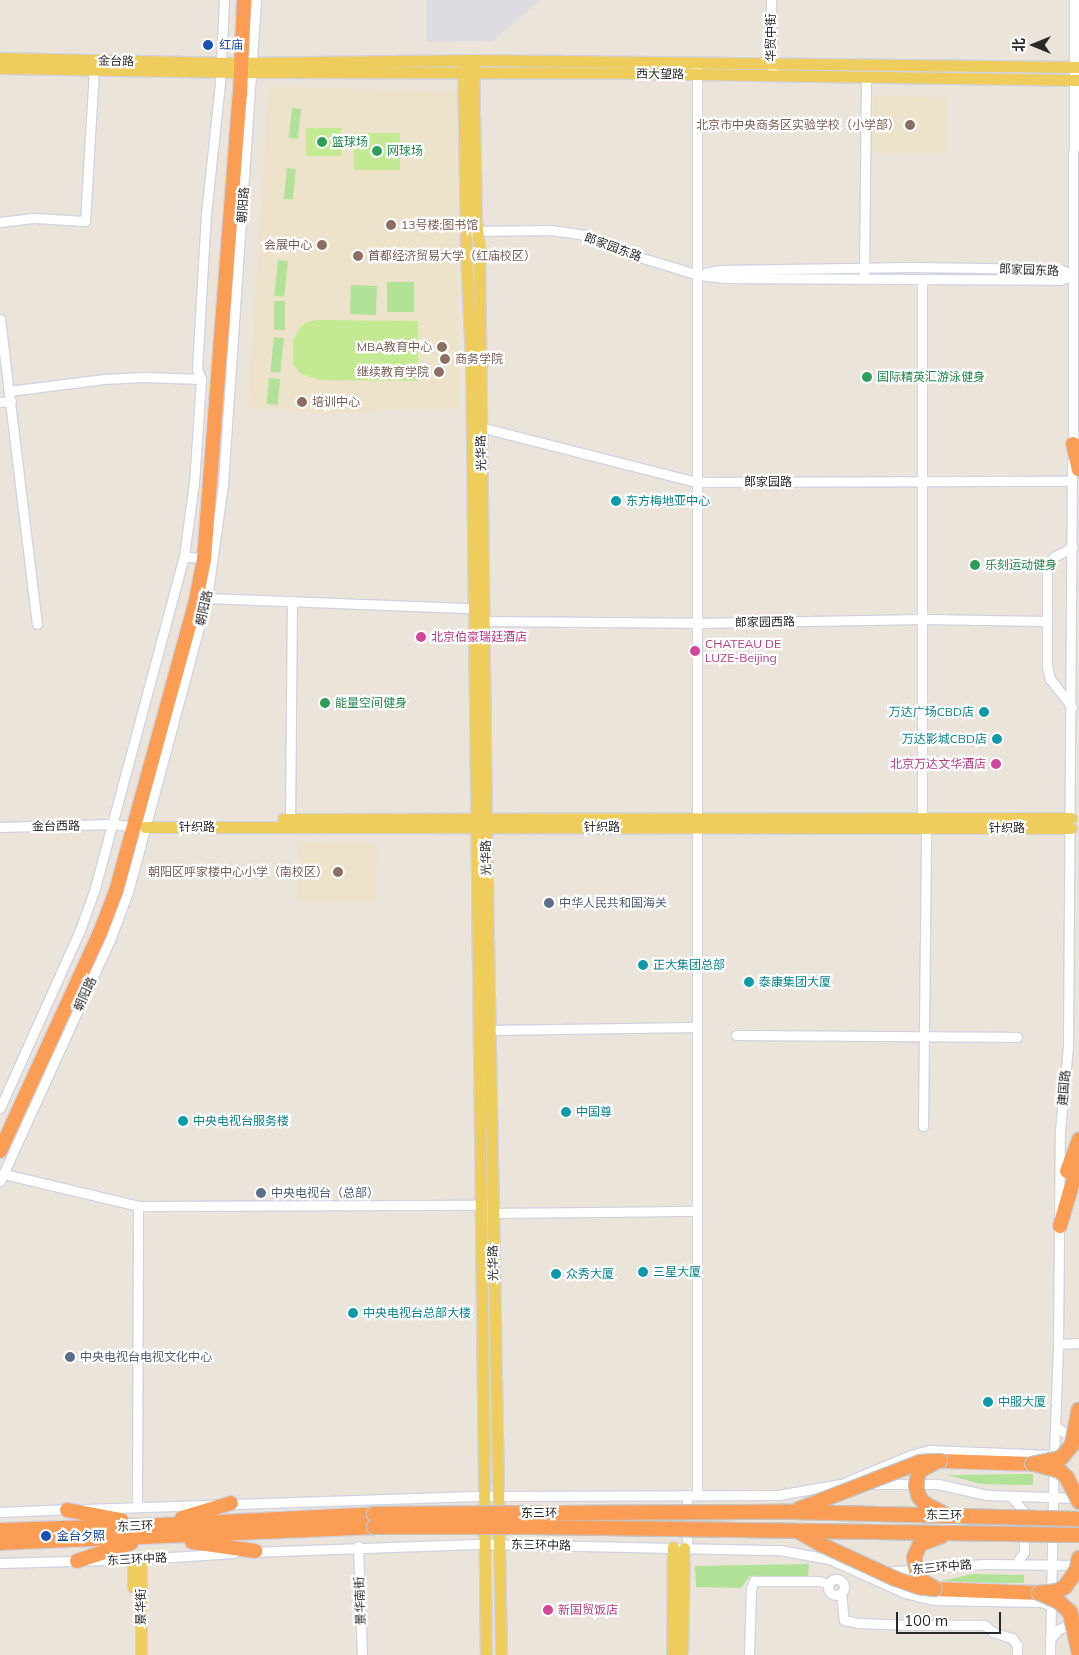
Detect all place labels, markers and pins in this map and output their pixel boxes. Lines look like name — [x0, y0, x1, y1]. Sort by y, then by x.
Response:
marker: 红庙 — [201, 38, 215, 52]
place label: 红庙 — [219, 38, 243, 52]
place label: 北京市中央商务区实验学校（小学部） — [696, 118, 900, 132]
marker: 北京市中央商务区实验学校（小学部） — [904, 119, 916, 131]
place label: 篮球场 — [332, 135, 368, 149]
marker: 篮球场 — [316, 136, 328, 148]
place label: 网球场 — [387, 144, 423, 158]
marker: 网球场 — [371, 145, 383, 157]
place label: 13号楼;图书馆 — [401, 218, 478, 232]
marker: 13号楼;图书馆 — [385, 219, 397, 231]
place label: 会展中心 — [264, 238, 312, 252]
marker: 会展中心 — [316, 239, 328, 251]
place label: 首都经济贸易大学（红庙校区） — [368, 249, 536, 263]
marker: 首都经济贸易大学（红庙校区） — [352, 250, 364, 262]
place label: MBA教育中心 — [357, 340, 432, 354]
marker: MBA教育中心 — [436, 341, 448, 353]
place label: 商务学院 — [455, 352, 503, 366]
marker: 商务学院 — [439, 353, 451, 365]
place label: 继续教育学院 — [357, 365, 429, 379]
marker: 继续教育学院 — [433, 366, 445, 378]
place label: 国际精英汇游泳健身 — [877, 370, 985, 384]
marker: 国际精英汇游泳健身 — [861, 371, 873, 383]
place label: 培训中心 — [312, 395, 360, 409]
marker: 培训中心 — [296, 396, 308, 408]
place label: 东方梅地亚中心 — [626, 494, 710, 508]
marker: 东方梅地亚中心 — [610, 495, 622, 507]
place label: 乐刻运动健身 — [985, 558, 1057, 572]
marker: 乐刻运动健身 — [969, 559, 981, 571]
place label: 北京伯豪瑞廷酒店 — [431, 630, 527, 644]
marker: 北京伯豪瑞廷酒店 — [415, 631, 427, 643]
place label: CHATEAU DE LUZE-Beijing — [705, 637, 781, 665]
marker: CHATEAU DE LUZE-Beijing — [689, 645, 701, 657]
place label: 能量空间健身 — [335, 696, 407, 710]
marker: 能量空间健身 — [319, 697, 331, 709]
place label: 万达广场CBD店 — [889, 705, 974, 719]
marker: 万达广场CBD店 — [978, 706, 990, 718]
place label: 万达影城CBD店 — [902, 732, 987, 746]
marker: 万达影城CBD店 — [991, 733, 1003, 745]
place label: 北京万达文华酒店 — [890, 757, 986, 771]
marker: 北京万达文华酒店 — [990, 758, 1002, 770]
place label: 朝阳区呼家楼中心小学（南校区） — [148, 865, 328, 879]
marker: 朝阳区呼家楼中心小学（南校区） — [332, 866, 344, 878]
place label: 中华人民共和国海关 — [559, 896, 667, 910]
marker: 中华人民共和国海关 — [543, 897, 555, 909]
place label: 正大集团总部 — [653, 958, 725, 972]
marker: 正大集团总部 — [637, 959, 649, 971]
place label: 泰康集团大厦 — [759, 975, 831, 989]
marker: 泰康集团大厦 — [743, 976, 755, 988]
place label: 中国尊 — [576, 1105, 612, 1119]
marker: 中国尊 — [560, 1106, 572, 1118]
place label: 中央电视台服务楼 — [193, 1114, 289, 1128]
marker: 中央电视台服务楼 — [177, 1115, 189, 1127]
place label: 中央电视台（总部） — [271, 1186, 379, 1200]
marker: 中央电视台（总部） — [255, 1187, 267, 1199]
place label: 三星大厦 — [653, 1265, 701, 1279]
marker: 三星大厦 — [637, 1266, 649, 1278]
place label: 众秀大厦 — [566, 1267, 614, 1281]
marker: 众秀大厦 — [550, 1268, 562, 1280]
place label: 中央电视台总部大楼 — [363, 1306, 471, 1320]
marker: 中央电视台总部大楼 — [347, 1307, 359, 1319]
place label: 中央电视台电视文化中心 — [80, 1350, 212, 1364]
marker: 中央电视台电视文化中心 — [64, 1351, 76, 1363]
place label: 中服大厦 — [998, 1395, 1046, 1409]
marker: 中服大厦 — [982, 1396, 994, 1408]
marker: 金台夕照 — [39, 1529, 53, 1543]
place label: 金台夕照 — [57, 1529, 105, 1543]
place label: 新国贸饭店 — [558, 1603, 618, 1617]
marker: 新国贸饭店 — [542, 1604, 554, 1616]

